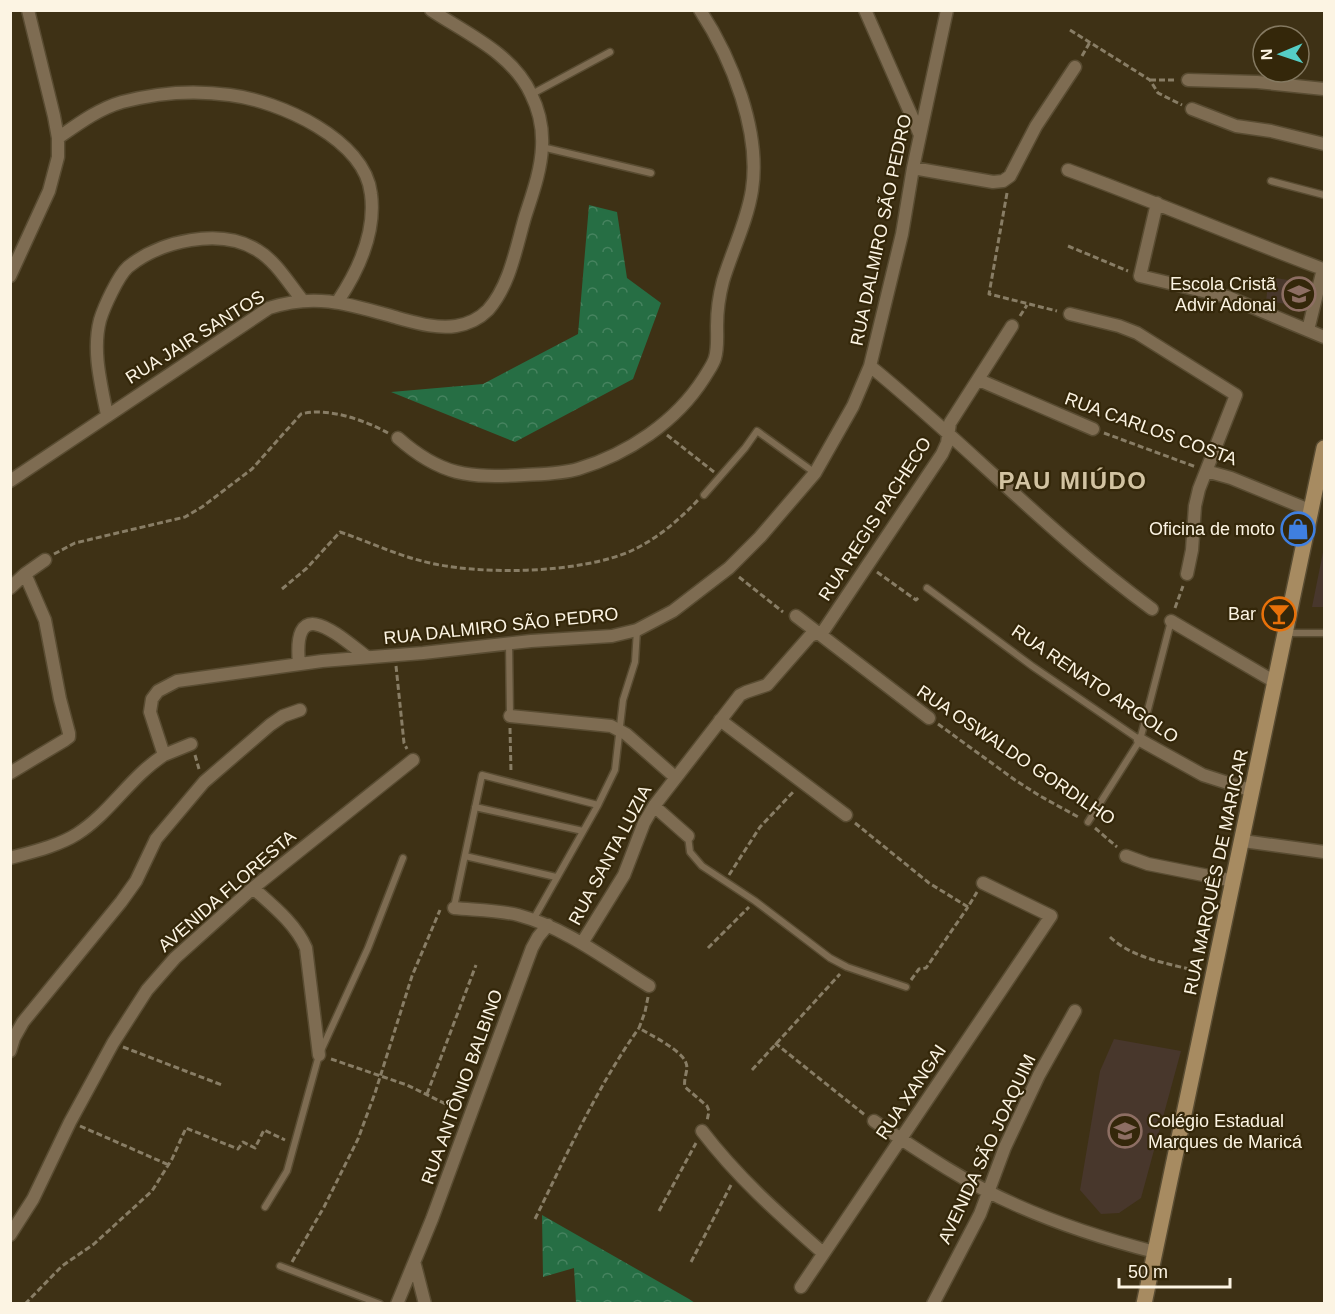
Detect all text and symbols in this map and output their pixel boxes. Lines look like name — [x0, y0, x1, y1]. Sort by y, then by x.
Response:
north arrow — [1251, 24, 1311, 84]
text: N — [1258, 48, 1275, 61]
street label: RUA DALMIRO SÃO PEDRO — [846, 112, 915, 348]
place label: Escola Cristã Advir Adonai — [1170, 274, 1277, 315]
school or university icon: Escola Cristã Advir Adonai — [1281, 276, 1317, 312]
street label: RUA JAIR SANTOS — [122, 286, 268, 388]
street label: RUA CARLOS COSTA — [1062, 389, 1240, 469]
street label: RUA REGIS PACHECO — [815, 434, 935, 604]
district label: PAU MIÚDO — [998, 467, 1148, 494]
shop icon: Oficina de moto — [1280, 511, 1316, 547]
place label: Oficina de moto — [1149, 519, 1275, 539]
bar icon: Bar — [1261, 596, 1297, 632]
street label: RUA DALMIRO SÃO PEDRO — [382, 603, 619, 648]
place label: Bar — [1228, 604, 1256, 624]
street label: RUA RENATO ARGOLO — [1008, 621, 1182, 747]
street label: RUA OSWALDO GORDILHO — [913, 681, 1119, 829]
street label: RUA MARQUÊS DE MARICAR — [1180, 747, 1252, 997]
street label: RUA SANTA LUZIA — [565, 782, 655, 928]
street label: AVENIDA FLORESTA — [154, 826, 300, 956]
street label: RUA ANTÔNIO BALBINO — [416, 986, 507, 1187]
street label: RUA XANGAI — [872, 1041, 950, 1143]
street label: AVENIDA SÃO JOAQUIM — [933, 1051, 1040, 1247]
place label: Colégio Estadual Marques de Maricá — [1148, 1111, 1303, 1152]
school or university icon: Colégio Estadual Marques de Maricá — [1107, 1113, 1143, 1149]
scale bar — [1119, 1251, 1230, 1289]
text: 50 m — [1128, 1262, 1168, 1282]

